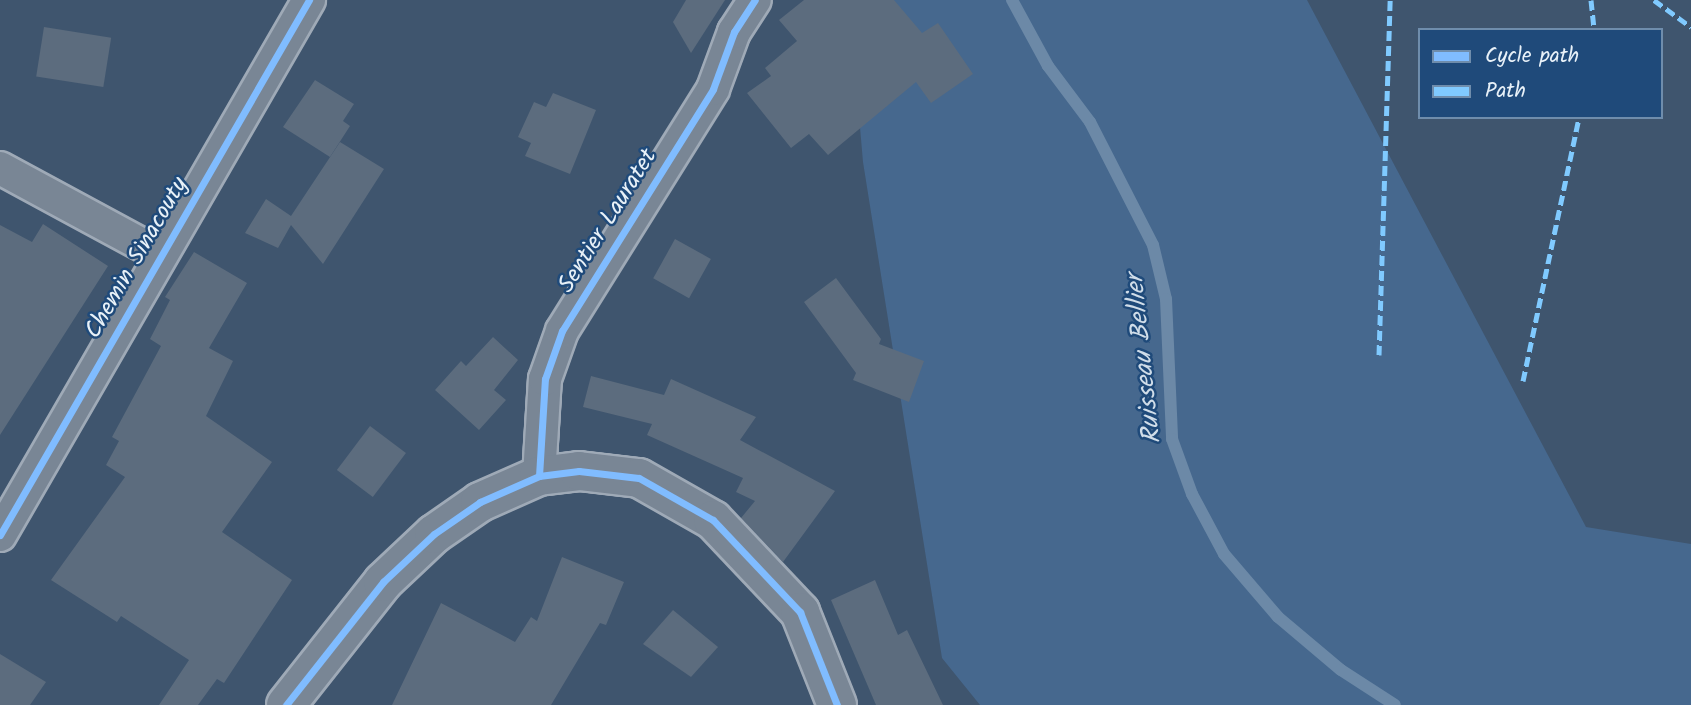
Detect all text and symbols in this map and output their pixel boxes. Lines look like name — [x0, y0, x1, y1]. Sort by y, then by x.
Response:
legend — [1418, 28, 1663, 119]
text: Cycle path — [1485, 40, 1579, 73]
text: Path — [1485, 75, 1526, 108]
street label: Sentier Lauratet — [552, 144, 664, 298]
street label: Chemin Sinacouty — [79, 172, 195, 344]
water label: Ruisseau Bellier — [1121, 273, 1169, 445]

